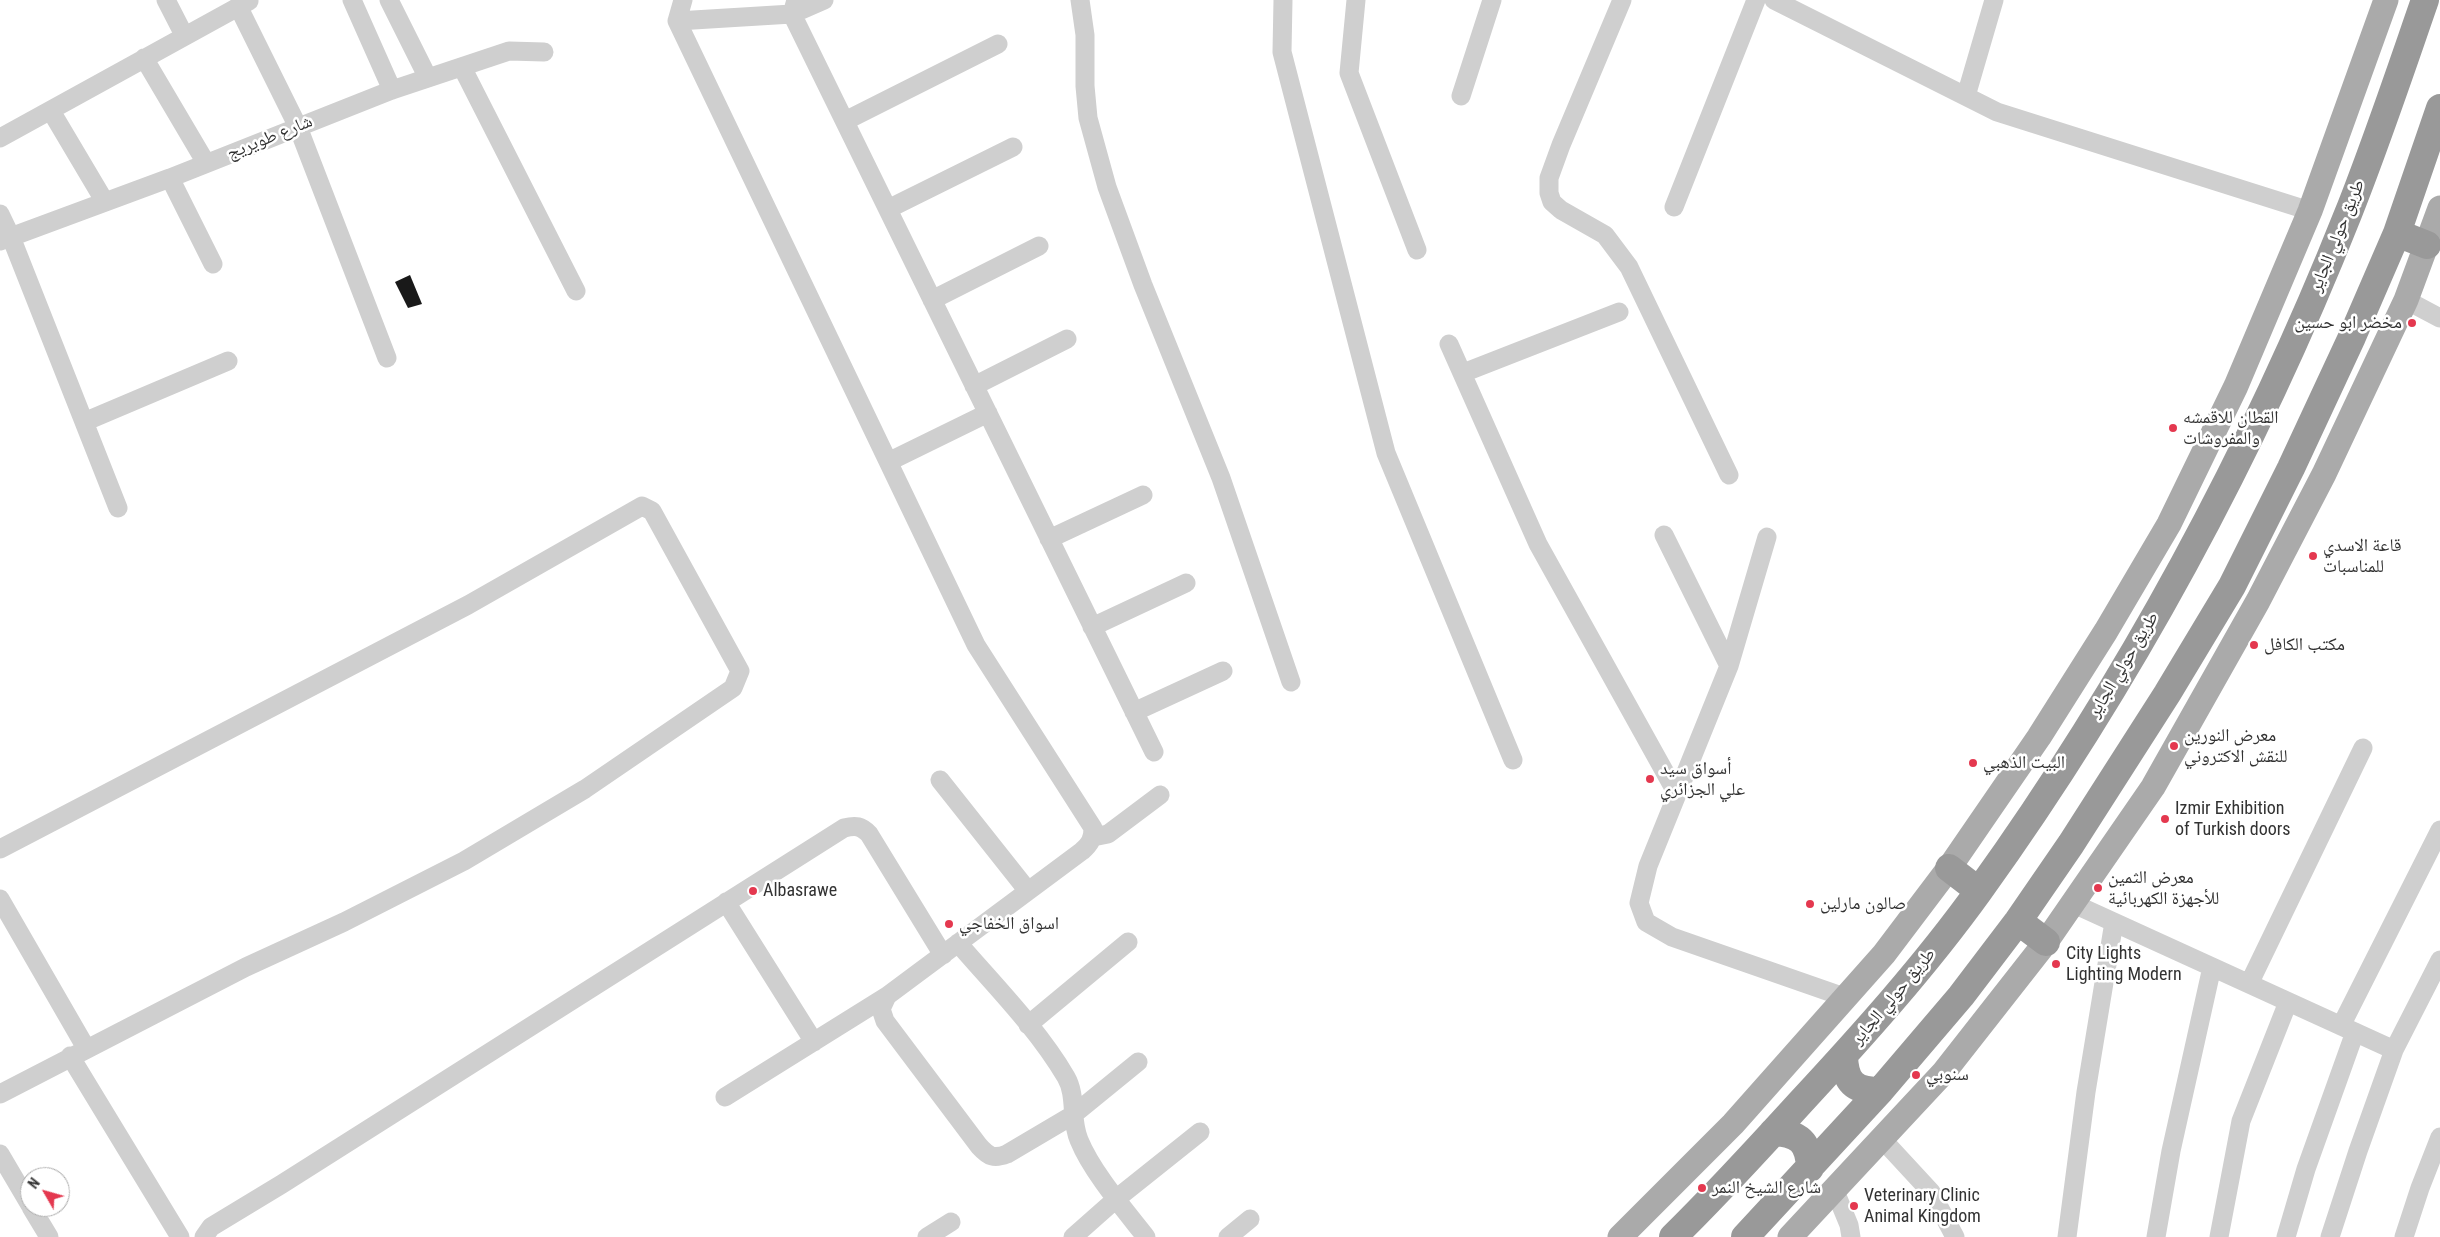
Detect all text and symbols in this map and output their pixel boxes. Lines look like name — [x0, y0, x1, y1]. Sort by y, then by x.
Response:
street label: شارع طويريج — [224, 111, 316, 165]
street label: طريق حولي الجاير — [2306, 177, 2370, 295]
place label: مخضر ابو حسين — [2294, 312, 2402, 334]
marker: مخضر ابو حسين — [2406, 317, 2418, 329]
place label: القطان للاقمشه والمفروشات — [2183, 407, 2278, 449]
marker: القطان للاقمشه والمفروشات — [2167, 422, 2179, 434]
place label: قاعة الاسدي للمناسبات — [2323, 535, 2402, 578]
marker: قاعة الاسدي للمناسبات — [2307, 550, 2319, 562]
street label: طريق حولي الجاير — [2084, 608, 2164, 722]
place label: مكتب الكافل — [2264, 634, 2345, 656]
marker: مكتب الكافل — [2248, 639, 2260, 651]
place label: معرض النورين للنقش الاكتروني — [2184, 725, 2287, 768]
marker: معرض النورين للنقش الاكتروني — [2168, 740, 2180, 752]
place label: البيت الذهبي — [1983, 752, 2065, 774]
marker: البيت الذهبي — [1967, 757, 1979, 769]
place label: أسواق سيد علي الجزائري — [1660, 758, 1745, 801]
marker: أسواق سيد علي الجزائري — [1644, 773, 1656, 785]
place label: Izmir Exhibition of Turkish doors — [2175, 798, 2291, 841]
marker: Izmir Exhibition of Turkish doors — [2159, 813, 2171, 825]
place label: معرض الثمين للأجهزة الكهربائية — [2108, 867, 2219, 910]
place label: Albasrawe — [763, 880, 837, 902]
marker: معرض الثمين للأجهزة الكهربائية — [2092, 882, 2104, 894]
marker: Albasrawe — [747, 885, 759, 897]
place label: صالون مارلين — [1820, 893, 1906, 915]
marker: صالون مارلين — [1804, 898, 1816, 910]
place label: اسواق الخفاجي — [959, 913, 1059, 935]
marker: اسواق الخفاجي — [943, 918, 955, 930]
place label: City Lights Lighting Modern — [2066, 943, 2182, 986]
street label: طريق حولي الجاير — [1847, 944, 1941, 1050]
marker: City Lights Lighting Modern — [2050, 958, 2062, 970]
place label: سنوبي — [1926, 1064, 1969, 1086]
marker: سنوبي — [1910, 1069, 1922, 1081]
north arrow — [20, 1167, 70, 1217]
text: N — [25, 1175, 43, 1192]
place label: شارع الشيخ النمر — [1712, 1177, 1821, 1199]
marker: شارع الشيخ النمر — [1696, 1182, 1708, 1194]
place label: Veterinary Clinic Animal Kingdom — [1864, 1185, 1981, 1228]
marker: Veterinary Clinic Animal Kingdom — [1848, 1200, 1860, 1212]

